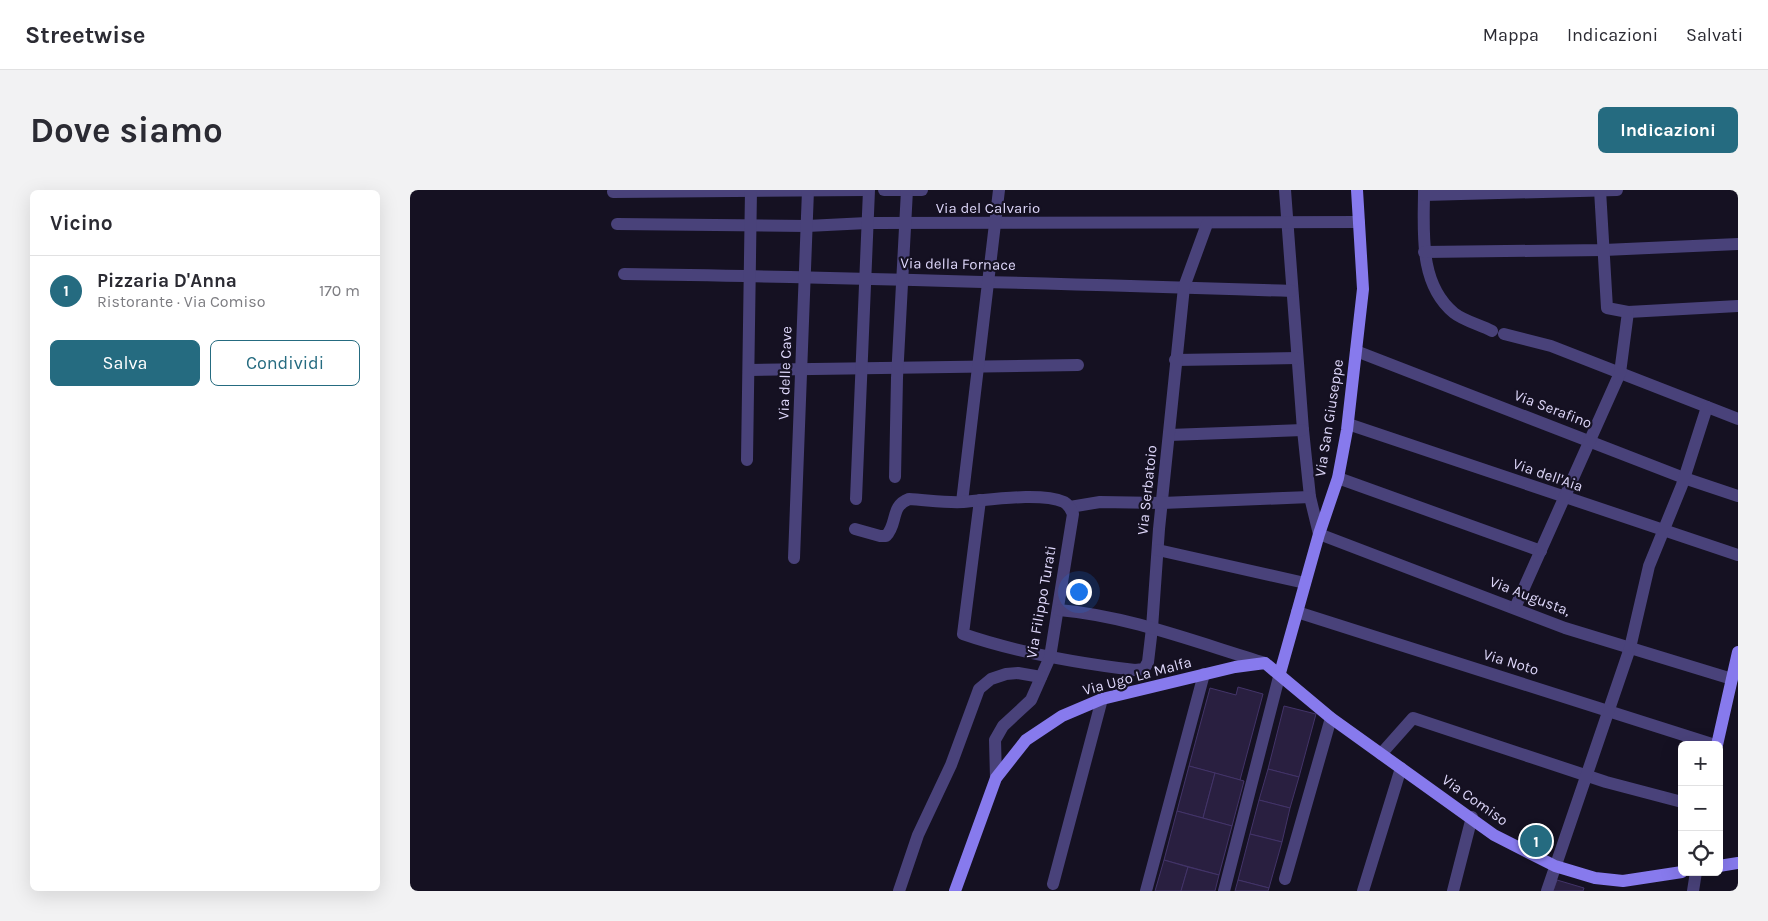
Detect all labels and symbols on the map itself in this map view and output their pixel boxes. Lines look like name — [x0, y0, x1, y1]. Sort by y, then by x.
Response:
street label: Via del Calvario — [936, 199, 1040, 217]
street label: Via della Fornace — [900, 254, 1016, 274]
street label: Via delle Cave — [774, 326, 796, 420]
street label: Via San Giuseppe — [1311, 358, 1347, 478]
street label: Via Serafino — [1511, 386, 1595, 432]
street label: Via Serbatoio — [1133, 444, 1161, 536]
street label: Via dell'Aia — [1511, 455, 1585, 495]
street label: Via Filippo Turati — [1022, 544, 1060, 660]
street label: Via Augusta, — [1487, 572, 1573, 620]
your location — [1066, 579, 1092, 605]
street label: Via Noto — [1481, 645, 1541, 679]
street label: Via Ugo La Malfa — [1081, 653, 1193, 699]
street label: Via Comiso — [1438, 771, 1512, 829]
pin: 1 — [1520, 822, 1552, 860]

